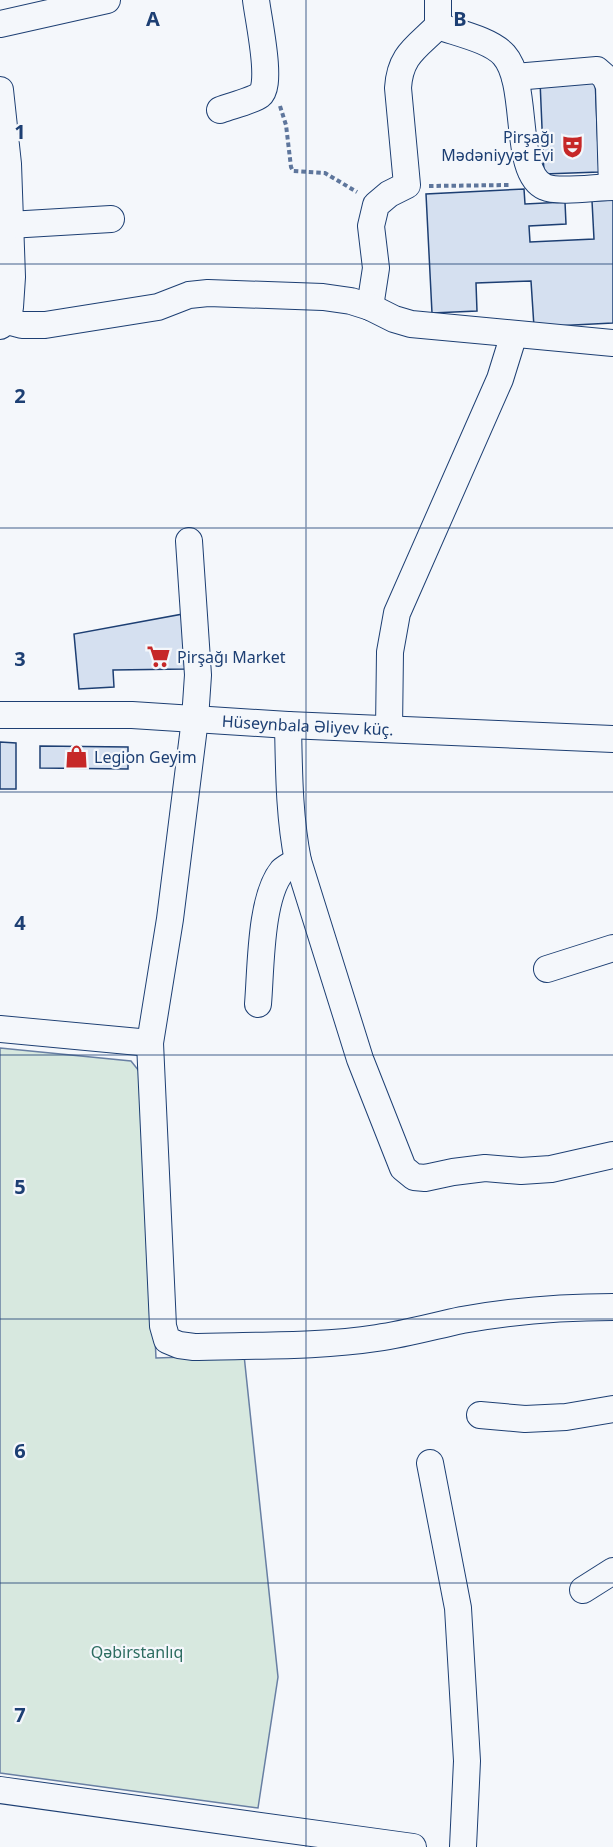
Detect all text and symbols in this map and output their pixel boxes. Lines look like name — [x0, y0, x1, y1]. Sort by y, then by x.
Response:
text: A — [146, 5, 160, 32]
text: B — [453, 5, 467, 32]
text: 1 — [14, 118, 26, 145]
place label: Pirşağı Mədəniyyət Evi — [441, 126, 554, 166]
theatre icon: Pirşağı Mədəniyyət Evi — [559, 133, 585, 159]
text: 2 — [14, 382, 26, 409]
supermarket icon: Pirşağı Market — [146, 644, 172, 670]
text: 3 — [14, 645, 26, 672]
place label: Pirşağı Market — [177, 646, 286, 668]
street label: Hüseynbala Əliyev küç. — [221, 710, 394, 741]
shop icon: Legion Geyim — [63, 744, 89, 770]
place label: Legion Geyim — [94, 746, 197, 768]
text: 4 — [14, 909, 26, 936]
text: 5 — [14, 1173, 26, 1200]
text: 6 — [14, 1437, 26, 1464]
park label: Qəbirstanlıq — [91, 1641, 183, 1663]
text: 7 — [14, 1701, 26, 1728]

